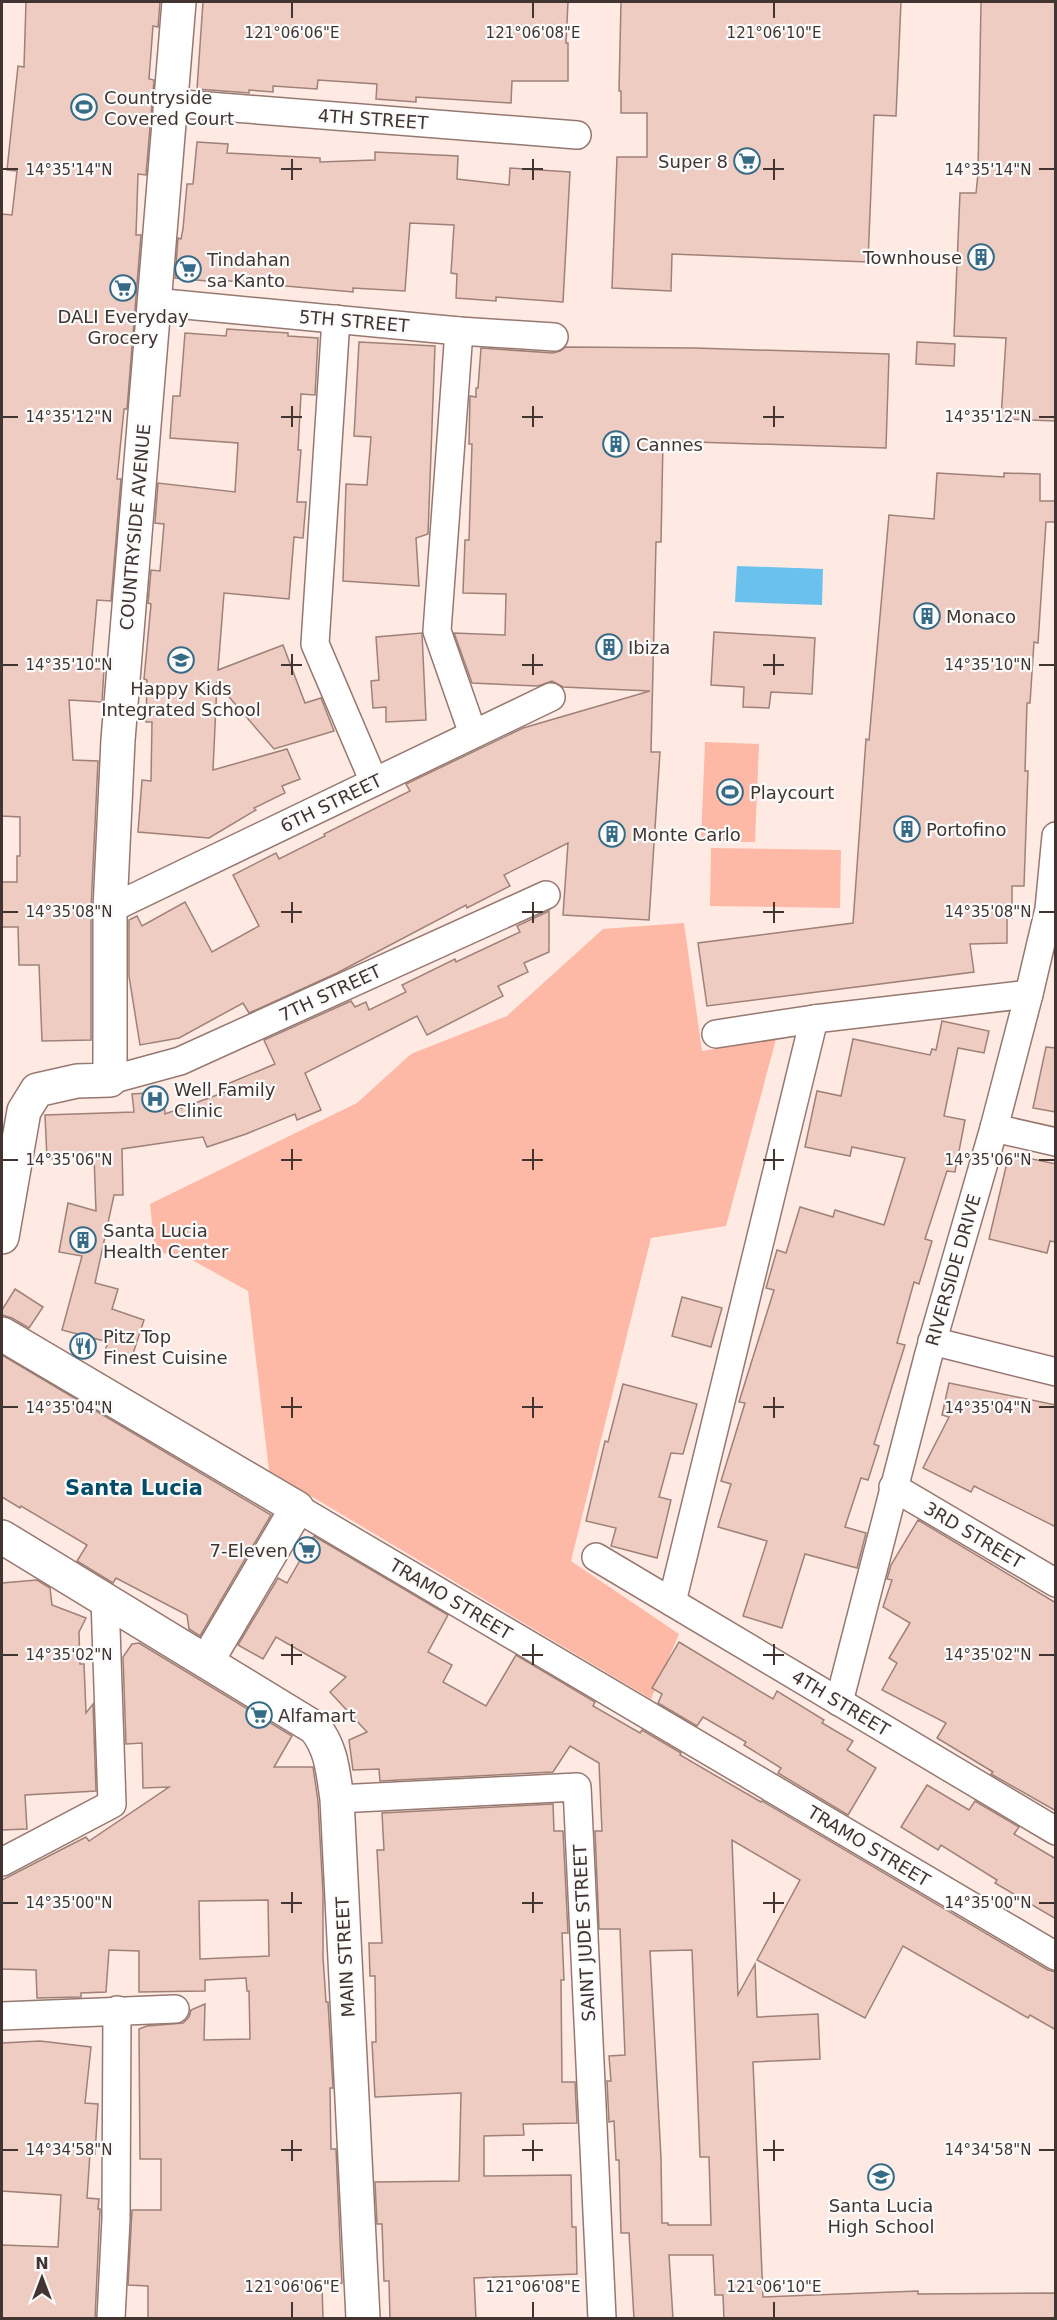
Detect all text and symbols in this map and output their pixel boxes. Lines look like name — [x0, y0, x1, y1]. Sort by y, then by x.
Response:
text: 121°06'06"E — [245, 24, 339, 42]
text: 121°06'08"E — [486, 24, 580, 42]
text: 121°06'10"E — [727, 24, 821, 42]
place label: Countryside Covered Court — [104, 87, 234, 129]
sports icon: Countryside Covered Court — [69, 92, 99, 122]
street label: 4TH STREET — [317, 105, 430, 133]
supermarket icon: Super 8 — [732, 146, 762, 176]
place label: Super 8 — [658, 151, 728, 172]
text: 14°35'14"N — [25, 161, 113, 179]
text: 14°35'14"N — [944, 161, 1032, 179]
building icon: Townhouse — [966, 242, 996, 272]
place label: Townhouse — [862, 247, 962, 268]
place label: Tindahan sa Kanto — [206, 249, 290, 291]
supermarket icon: Tindahan sa Kanto — [173, 254, 203, 284]
supermarket icon: DALI Everyday Grocery — [108, 273, 138, 303]
place label: DALI Everyday Grocery — [57, 306, 189, 348]
street label: 5TH STREET — [298, 306, 411, 336]
text: 14°35'12"N — [25, 408, 113, 426]
text: 14°35'12"N — [944, 408, 1032, 426]
street label: COUNTRYSIDE AVENUE — [116, 423, 154, 631]
building icon: Cannes — [601, 429, 631, 459]
place label: Cannes — [636, 434, 703, 455]
building icon: Monaco — [912, 601, 942, 631]
place label: Monaco — [946, 606, 1016, 627]
building icon: Ibiza — [594, 632, 624, 662]
place label: Ibiza — [628, 637, 670, 658]
school or university icon: Happy Kids Integrated School — [166, 645, 196, 675]
text: 14°35'10"N — [25, 656, 113, 674]
text: 14°35'10"N — [944, 656, 1032, 674]
place label: Happy Kids Integrated School — [101, 678, 261, 720]
street label: 6TH STREET — [277, 769, 386, 837]
sports icon: Playcourt — [715, 777, 745, 807]
place label: Playcourt — [750, 782, 834, 803]
building icon: Portofino — [892, 814, 922, 844]
building icon: Monte Carlo — [597, 819, 627, 849]
place label: Portofino — [926, 819, 1006, 840]
place label: Monte Carlo — [632, 824, 741, 845]
text: 14°35'08"N — [25, 903, 113, 921]
text: 14°35'08"N — [944, 903, 1032, 921]
street label: 7TH STREET — [276, 960, 385, 1026]
place label: Well Family Clinic — [174, 1079, 276, 1121]
hospital icon: Well Family Clinic — [140, 1084, 170, 1114]
text: 14°35'06"N — [25, 1151, 113, 1169]
text: 14°35'06"N — [944, 1151, 1032, 1169]
street label: RIVERSIDE DRIVE — [921, 1192, 985, 1348]
place label: Santa Lucia Health Center — [103, 1220, 229, 1262]
building icon: Santa Lucia Health Center — [68, 1225, 98, 1255]
place label: Pitz Top Finest Cuisine — [103, 1326, 228, 1368]
restaurant icon: Pitz Top Finest Cuisine — [68, 1331, 98, 1361]
text: 14°35'04"N — [25, 1399, 113, 1417]
text: 14°35'04"N — [944, 1399, 1032, 1417]
district label: Santa Lucia — [65, 1476, 203, 1500]
street label: 3RD STREET — [920, 1497, 1028, 1573]
supermarket icon: 7-Eleven — [292, 1535, 322, 1565]
place label: 7-Eleven — [209, 1540, 288, 1561]
street label: TRAMO STREET — [385, 1554, 517, 1644]
text: 14°35'02"N — [25, 1646, 113, 1664]
text: 14°35'02"N — [944, 1646, 1032, 1664]
street label: 4TH STREET — [788, 1666, 895, 1741]
supermarket icon: Alfamart — [244, 1700, 274, 1730]
place label: Alfamart — [278, 1705, 356, 1726]
street label: TRAMO STREET — [803, 1801, 935, 1891]
street label: SAINT JUDE STREET — [569, 1843, 599, 2022]
text: 14°35'00"N — [25, 1894, 113, 1912]
text: 14°35'00"N — [944, 1894, 1032, 1912]
street label: MAIN STREET — [331, 1895, 359, 2018]
text: 14°34'58"N — [25, 2141, 113, 2159]
text: 14°34'58"N — [944, 2141, 1032, 2159]
school or university icon: Santa Lucia High School — [866, 2162, 896, 2192]
place label: Santa Lucia High School — [828, 2195, 934, 2237]
north arrow — [12, 2248, 72, 2308]
text: N — [35, 2254, 49, 2273]
text: 121°06'06"E — [245, 2278, 339, 2296]
text: 121°06'08"E — [486, 2278, 580, 2296]
text: 121°06'10"E — [727, 2278, 821, 2296]

